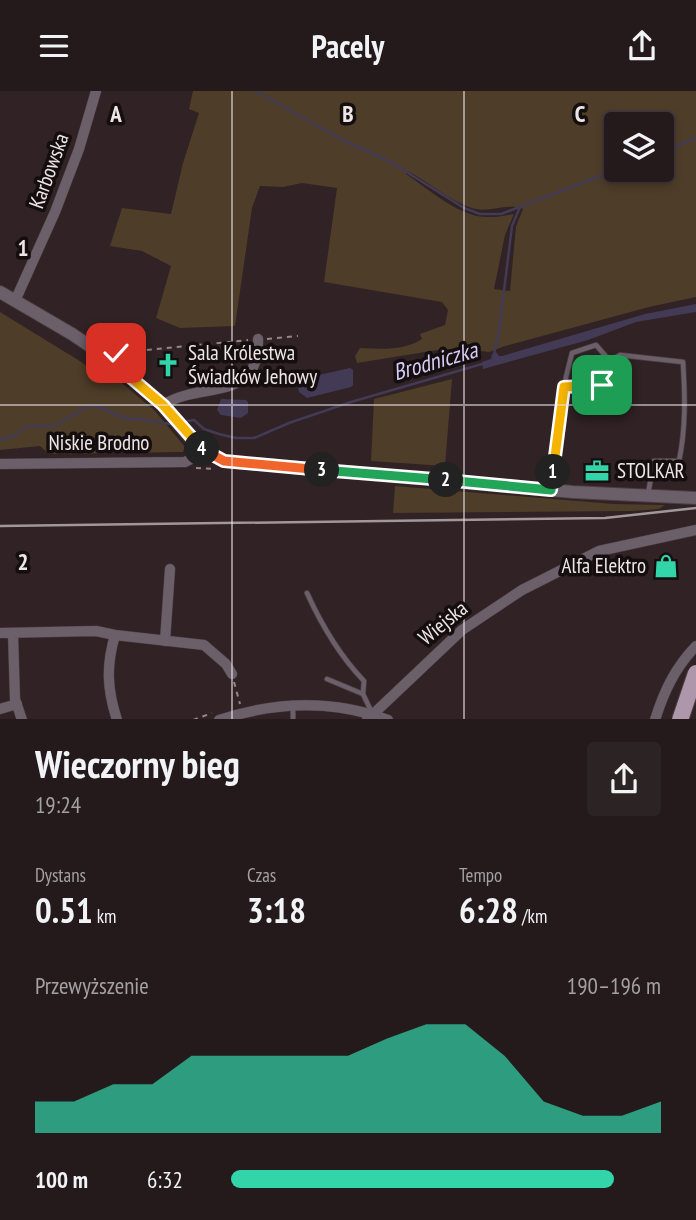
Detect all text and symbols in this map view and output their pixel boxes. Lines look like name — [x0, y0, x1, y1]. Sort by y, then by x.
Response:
text: Pacely — [312, 25, 384, 67]
icon: menu — [35, 27, 73, 65]
icon: share — [623, 27, 661, 65]
text: A — [109, 99, 122, 128]
text: B — [342, 99, 354, 128]
text: C — [575, 99, 586, 128]
map controls — [604, 112, 674, 182]
button: layers — [604, 112, 674, 182]
street label: Karbowska — [22, 130, 75, 212]
text: 1 — [18, 233, 29, 262]
pin — [86, 323, 146, 383]
icon: check — [97, 334, 135, 372]
water label: Brodniczka — [389, 334, 482, 386]
place label: Sala Królestwa Świadków Jehowy — [188, 339, 317, 390]
church icon: Sala Królestwa Świadków Jehowy — [154, 351, 182, 379]
pin — [572, 355, 632, 415]
icon: arrive — [583, 366, 621, 404]
street label: Niskie Brodno — [49, 429, 149, 456]
pin: 4 — [184, 431, 220, 467]
text: 4 — [197, 436, 206, 460]
pin: 3 — [304, 453, 340, 487]
pin: 1 — [536, 455, 570, 489]
text: 3 — [317, 457, 326, 481]
office icon: STOLKAR — [583, 457, 611, 485]
place label: STOLKAR — [617, 457, 685, 484]
text: 1 — [548, 459, 557, 483]
pin: 2 — [428, 463, 464, 497]
text: 2 — [441, 467, 450, 491]
text: 2 — [18, 547, 29, 576]
place label: Alfa Elektro — [562, 552, 646, 579]
shop icon: Alfa Elektro — [652, 552, 680, 580]
street label: Wiejska — [413, 595, 473, 651]
text: Wieczorny bieg — [35, 739, 240, 788]
button: share — [587, 742, 661, 816]
text: 19:24 — [35, 790, 81, 819]
text: Dystans — [35, 863, 86, 887]
text: Czas — [247, 863, 276, 887]
text: Tempo — [459, 863, 502, 887]
text: 0.51 — [35, 887, 93, 933]
text: 3:18 — [247, 887, 306, 933]
text: 6:28 — [459, 887, 518, 933]
text: km — [93, 904, 116, 928]
text: /km — [518, 904, 547, 928]
text: Przewyższenie — [35, 971, 149, 1000]
text: 190–196 m — [567, 971, 661, 1000]
text: 100 m — [35, 1165, 88, 1194]
text: 6:32 — [147, 1165, 183, 1194]

